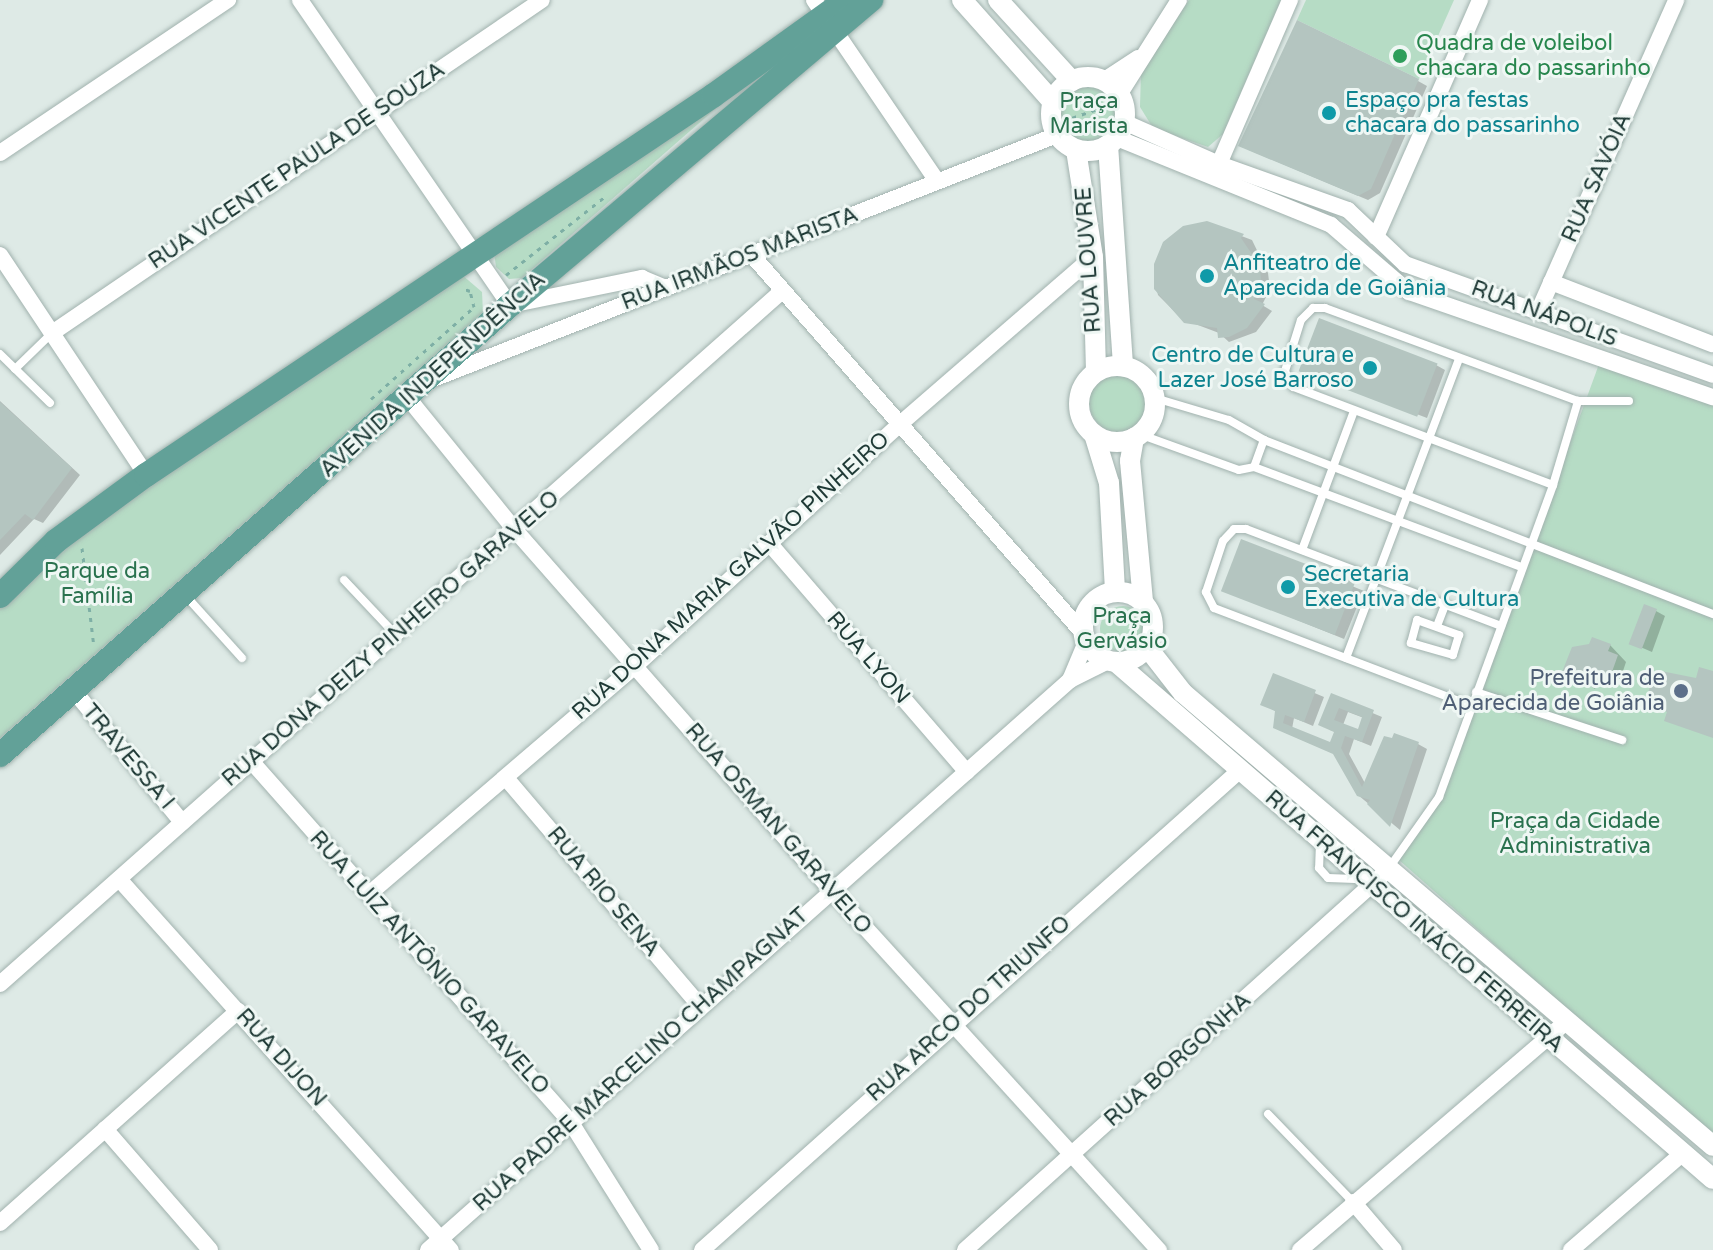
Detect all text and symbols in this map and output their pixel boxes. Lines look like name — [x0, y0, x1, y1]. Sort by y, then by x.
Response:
place label: Quadra de voleibol chacara do passarinho — [1416, 30, 1651, 82]
marker: Quadra de voleibol chacara do passarinho — [1391, 47, 1409, 65]
street label: RUA VICENTE PAULA DE SOUZA — [144, 57, 450, 275]
place label: Espaço pra festas chacara do passarinho — [1345, 87, 1580, 138]
park label: Praça Marista — [1050, 88, 1128, 140]
marker: Espaço pra festas chacara do passarinho — [1320, 104, 1338, 122]
street label: RUA SAVÓIA — [1557, 109, 1637, 247]
street label: RUA LOUVRE — [1071, 186, 1107, 334]
street label: RUA IRMÃOS MARISTA — [618, 202, 862, 316]
place label: Anfiteatro de Aparecida de Goiânia — [1223, 250, 1446, 302]
street label: AVENIDA INDEPENDÊNCIA — [315, 267, 551, 483]
marker: Anfiteatro de Aparecida de Goiânia — [1198, 267, 1216, 285]
street label: RUA NÁPOLIS — [1467, 275, 1621, 353]
place label: Centro de Cultura e Lazer José Barroso — [1151, 342, 1354, 394]
marker: Centro de Cultura e Lazer José Barroso — [1361, 359, 1379, 377]
street label: RUA DONA MARIA GALVÃO PINHEIRO — [567, 426, 895, 726]
street label: RUA DONA DEIZY PINHEIRO GARAVELO — [217, 485, 565, 793]
park label: Parque da Família — [44, 558, 150, 610]
place label: Secretaria Executiva de Cultura — [1304, 561, 1519, 612]
marker: Secretaria Executiva de Cultura — [1279, 578, 1297, 596]
park label: Praça Gervásio — [1077, 603, 1167, 654]
street label: RUA LYON — [821, 606, 915, 710]
place label: Prefeitura de Aparecida de Goiânia — [1442, 665, 1665, 716]
marker: Prefeitura de Aparecida de Goiânia — [1672, 682, 1690, 700]
street label: TRAVESSA I — [76, 699, 180, 815]
street label: RUA OSMAN GARAVELO — [679, 718, 877, 940]
street label: RUA FRANCISCO INÁCIO FERREIRA — [1259, 785, 1569, 1059]
park label: Praça da Cidade Administrativa — [1490, 808, 1660, 860]
street label: RUA RIO SENA — [541, 822, 665, 962]
street label: RUA LUIZ ANTÔNIO GARAVELO — [304, 826, 554, 1100]
street label: RUA PADRE MARCELINO CHAMPAGNAT — [468, 903, 814, 1217]
street label: RUA ARCO DO TRIUNFO — [862, 910, 1076, 1108]
street label: RUA BORGONHA — [1099, 987, 1257, 1133]
street label: RUA DIJON — [230, 1004, 332, 1112]

